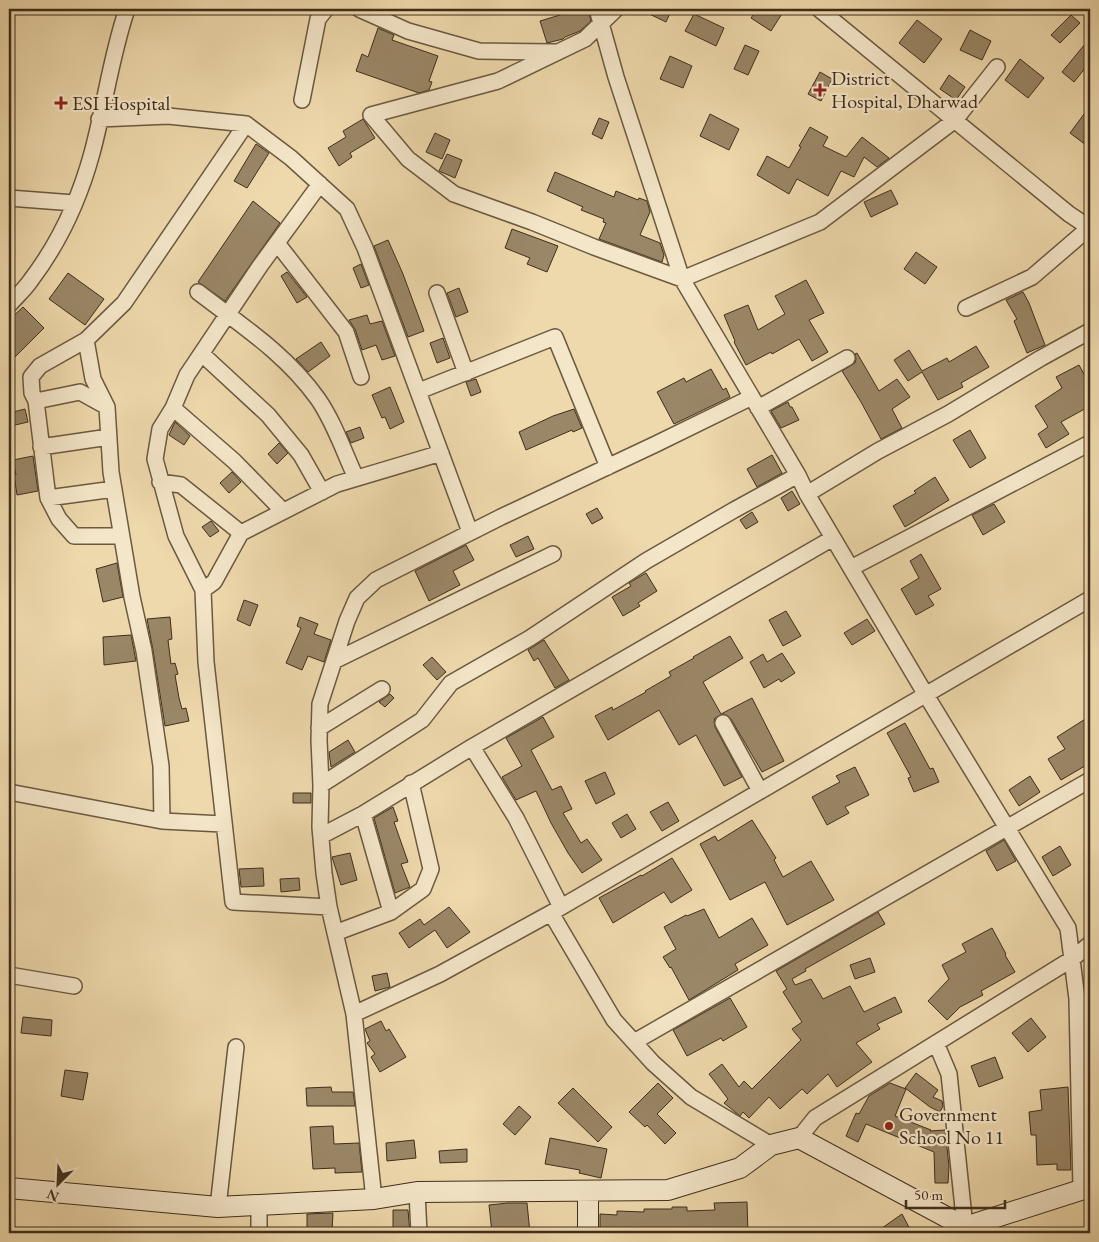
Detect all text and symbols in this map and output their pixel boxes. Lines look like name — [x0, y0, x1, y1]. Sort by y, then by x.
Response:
place label: District Hospital, Dharwad — [831, 65, 979, 114]
marker: District Hospital, Dharwad — [813, 83, 827, 97]
place label: ESI Hospital — [72, 90, 170, 116]
marker: ESI Hospital — [54, 96, 68, 110]
place label: Government School No 11 — [899, 1101, 1004, 1150]
marker: Government School No 11 — [883, 1120, 895, 1132]
north arrow — [32, 1160, 82, 1210]
scale bar — [906, 1177, 1005, 1209]
text: N — [43, 1185, 62, 1206]
text: 50 m — [914, 1185, 943, 1204]

